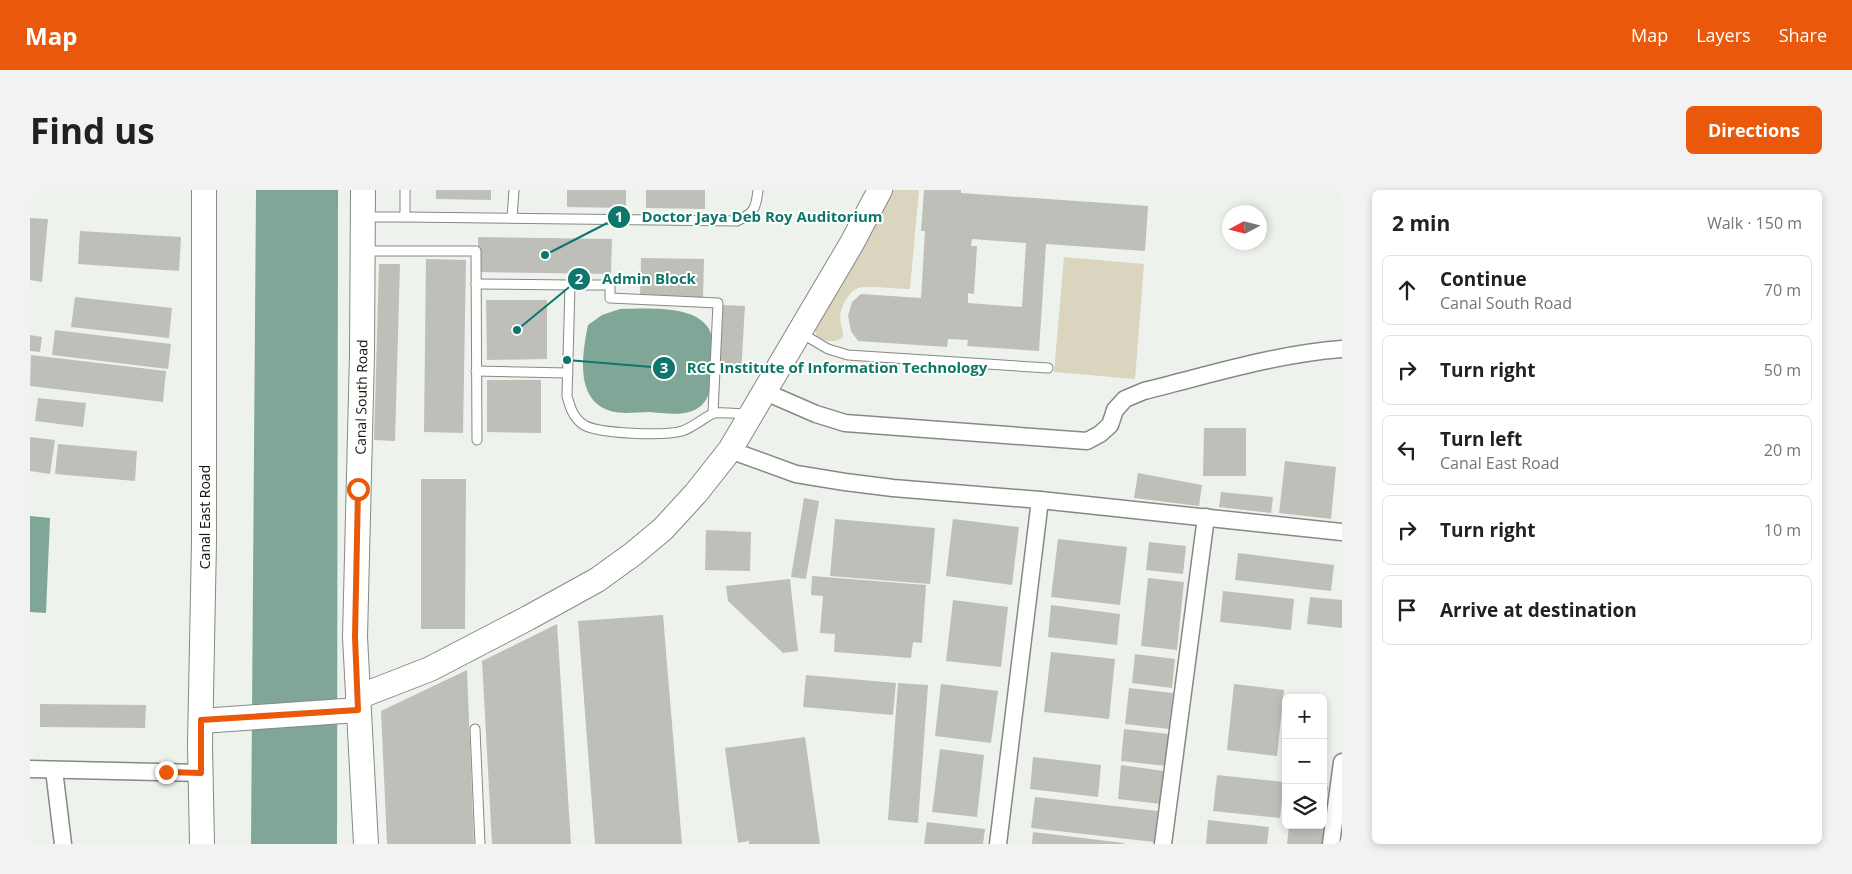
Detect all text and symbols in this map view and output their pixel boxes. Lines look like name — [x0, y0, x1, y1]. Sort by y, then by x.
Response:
text: Map — [25, 19, 77, 52]
text: Map — [1631, 23, 1668, 47]
text: Layers — [1696, 23, 1751, 47]
text: Share — [1779, 23, 1827, 47]
button: Directions — [1686, 106, 1822, 154]
text: Find us — [30, 107, 155, 154]
callout: Doctor Jaya Deb Roy Auditorium — [607, 202, 893, 232]
north arrow — [1222, 205, 1267, 250]
text: 1 — [615, 206, 623, 226]
text: Doctor Jaya Deb Roy Auditorium — [641, 206, 883, 226]
text: 2 min — [1392, 209, 1450, 237]
text: Walk · 150 m — [1707, 212, 1802, 234]
callout: Admin Block — [567, 264, 706, 294]
text: Continue — [1440, 266, 1527, 292]
text: 2 — [575, 268, 584, 288]
text: Admin Block — [602, 268, 697, 288]
icon: ahead — [1393, 276, 1421, 304]
text: 70 m — [1764, 279, 1801, 301]
text: Canal South Road — [1440, 292, 1572, 314]
street label: Canal South Road — [350, 339, 372, 455]
callout: RCC Institute of Information Technology — [652, 353, 998, 383]
icon: right — [1393, 356, 1421, 384]
text: 3 — [660, 357, 668, 377]
text: RCC Institute of Information Technology — [687, 357, 988, 377]
text: Turn right — [1440, 357, 1535, 383]
text: 50 m — [1764, 359, 1801, 381]
text: Turn left — [1440, 426, 1522, 452]
icon: left — [1393, 436, 1421, 464]
text: 20 m — [1764, 439, 1801, 461]
text: Canal East Road — [1440, 452, 1559, 474]
street label: Canal East Road — [195, 465, 214, 569]
route start — [347, 478, 370, 501]
icon: right — [1393, 516, 1421, 544]
text: Turn right — [1440, 517, 1535, 543]
text: 10 m — [1764, 519, 1801, 541]
icon: arrive — [1393, 596, 1421, 624]
text: Arrive at destination — [1440, 597, 1637, 623]
map controls — [1282, 694, 1327, 829]
button: + — [1282, 694, 1327, 739]
button: − — [1282, 739, 1327, 784]
route end — [155, 761, 178, 784]
button: layers — [1282, 784, 1327, 829]

